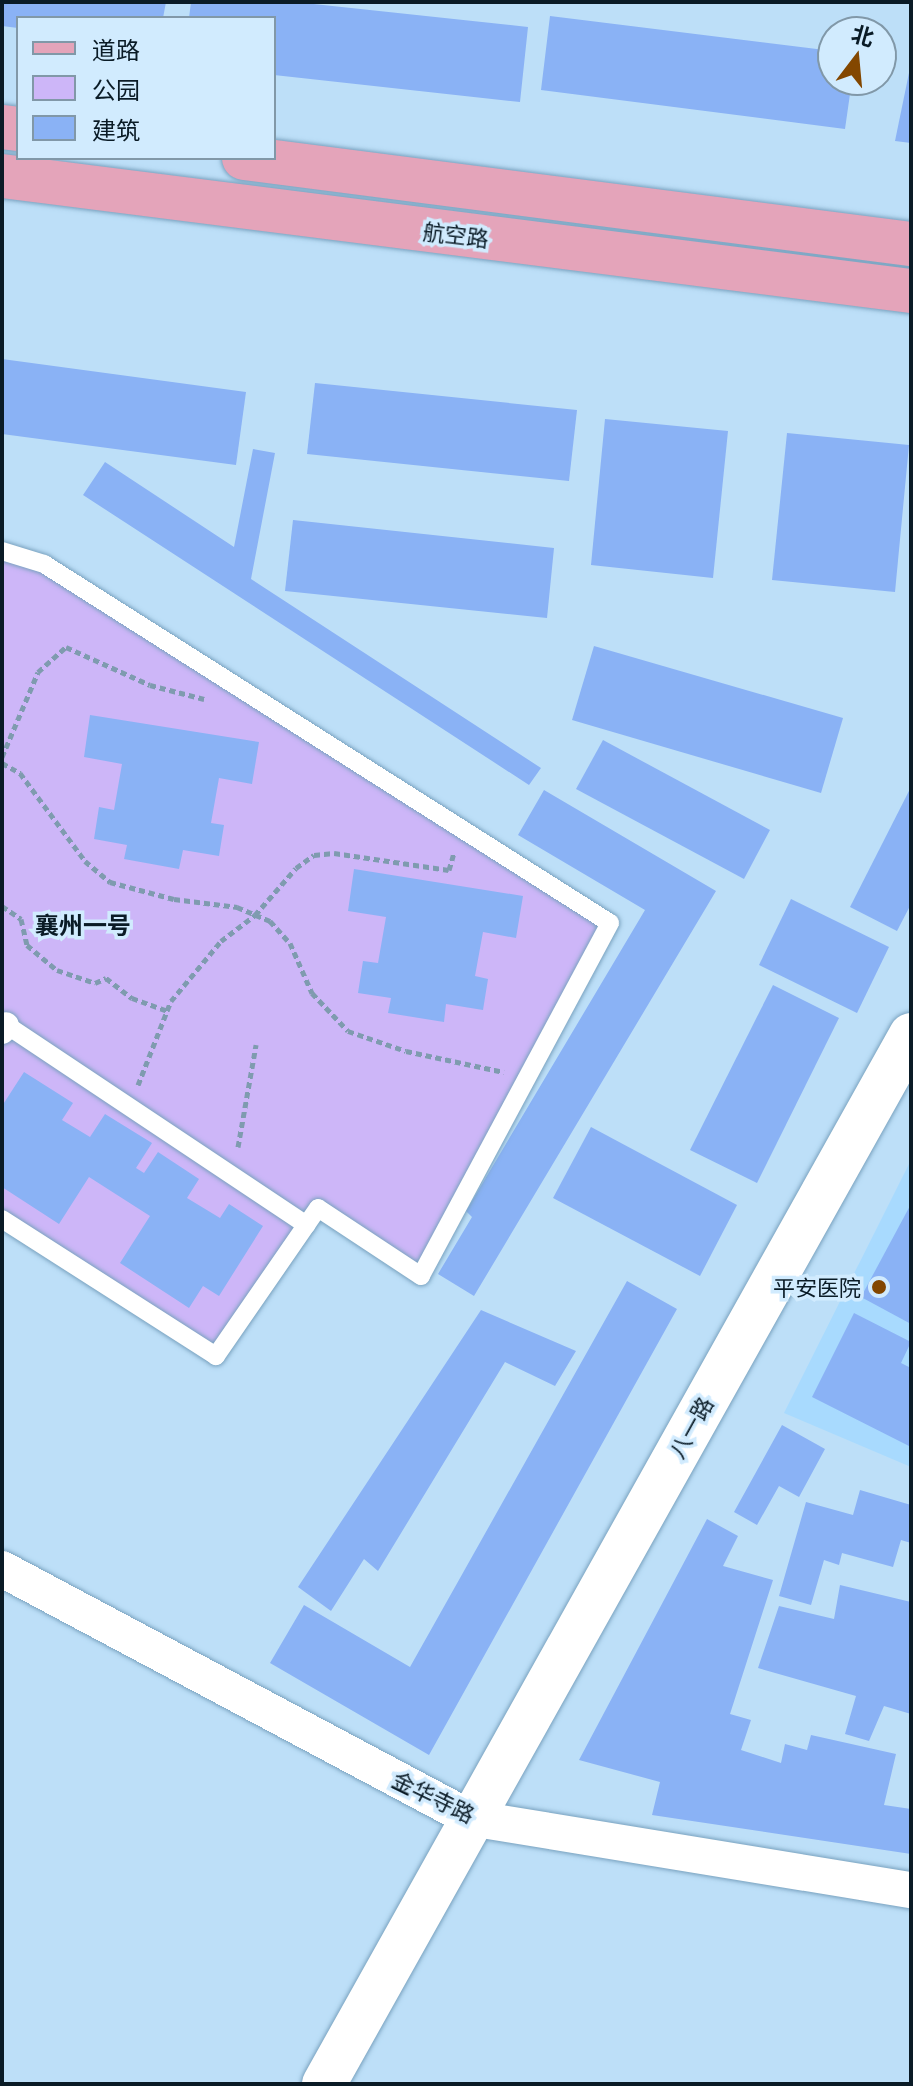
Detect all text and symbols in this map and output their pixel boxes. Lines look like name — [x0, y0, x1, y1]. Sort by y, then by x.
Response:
text: 北 — [848, 15, 878, 53]
legend — [16, 16, 276, 160]
north arrow — [817, 16, 897, 96]
text: 道路 — [92, 31, 140, 66]
text: 公园 — [92, 71, 140, 106]
text: 建筑 — [92, 111, 140, 146]
street label: 航空路 — [422, 217, 490, 251]
district label: 襄州一号 — [35, 910, 131, 938]
place label: 平安医院 — [773, 1274, 861, 1300]
marker: 平安医院 — [868, 1276, 890, 1298]
street label: 八一路 — [662, 1392, 718, 1462]
street label: 金华寺路 — [389, 1765, 479, 1827]

